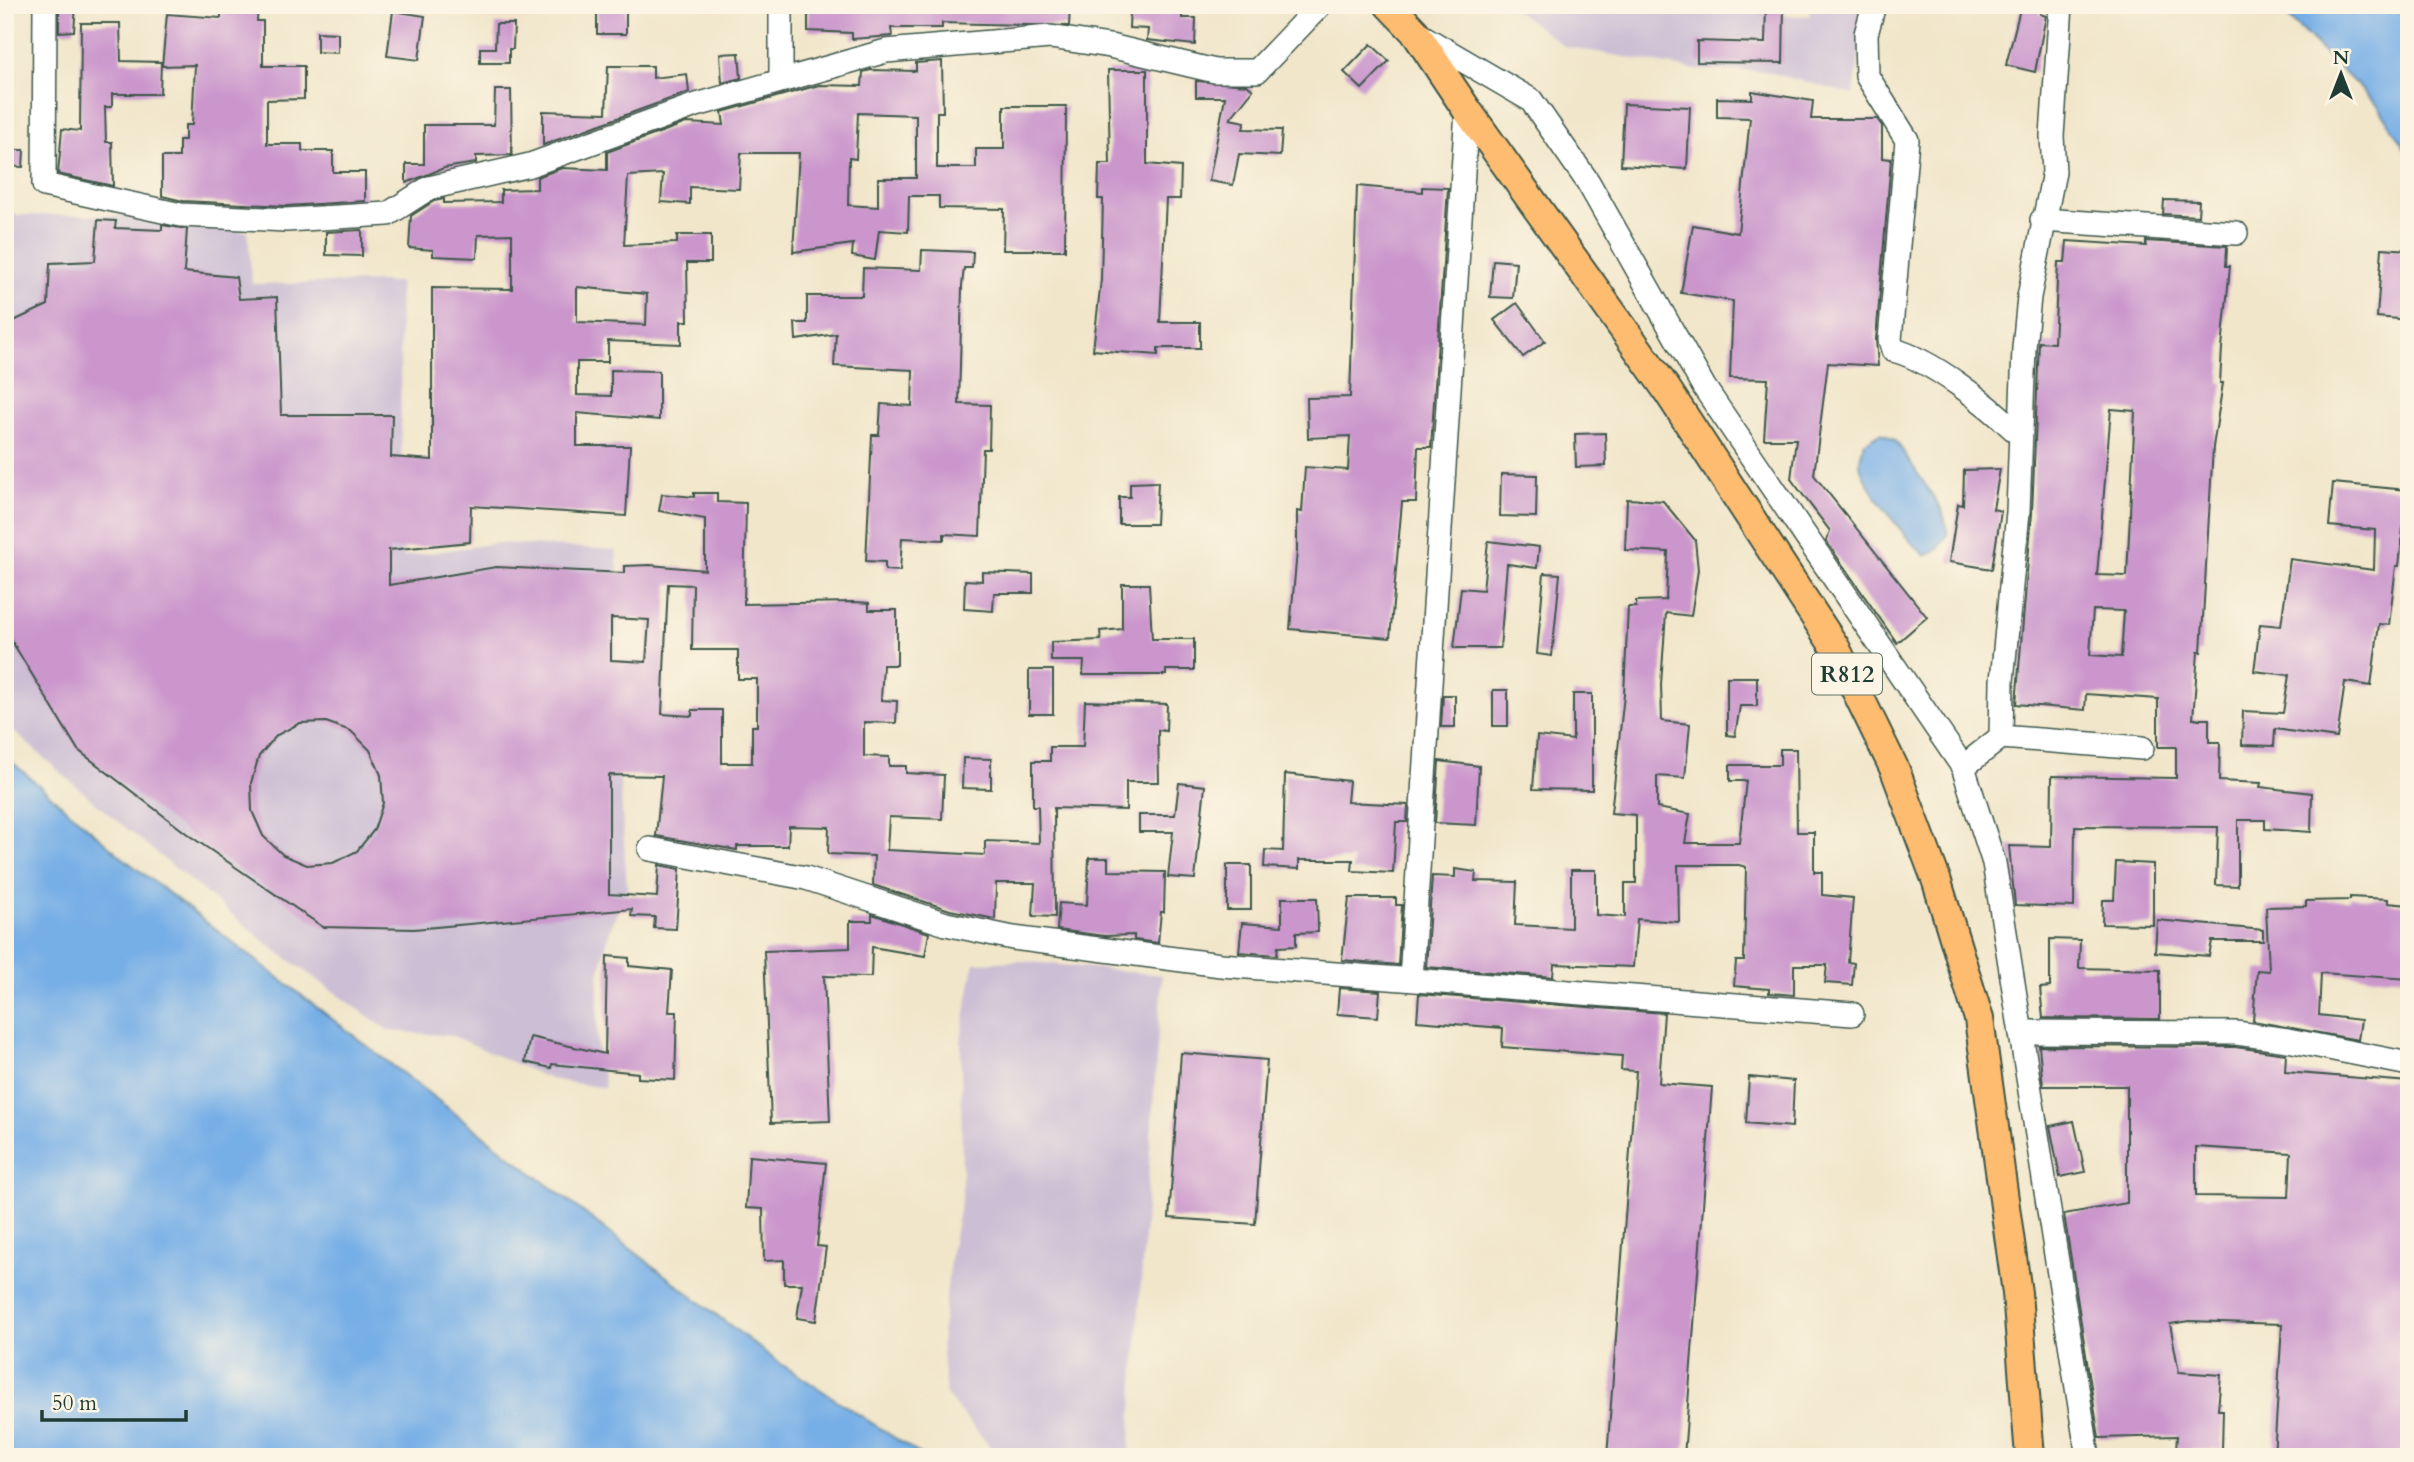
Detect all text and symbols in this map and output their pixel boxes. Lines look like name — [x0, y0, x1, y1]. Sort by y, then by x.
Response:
north arrow — [2306, 38, 2376, 108]
text: N — [2333, 45, 2350, 71]
road number: R812 — [1812, 654, 1882, 694]
scale bar — [42, 1378, 186, 1422]
text: 50 m — [52, 1389, 97, 1418]

